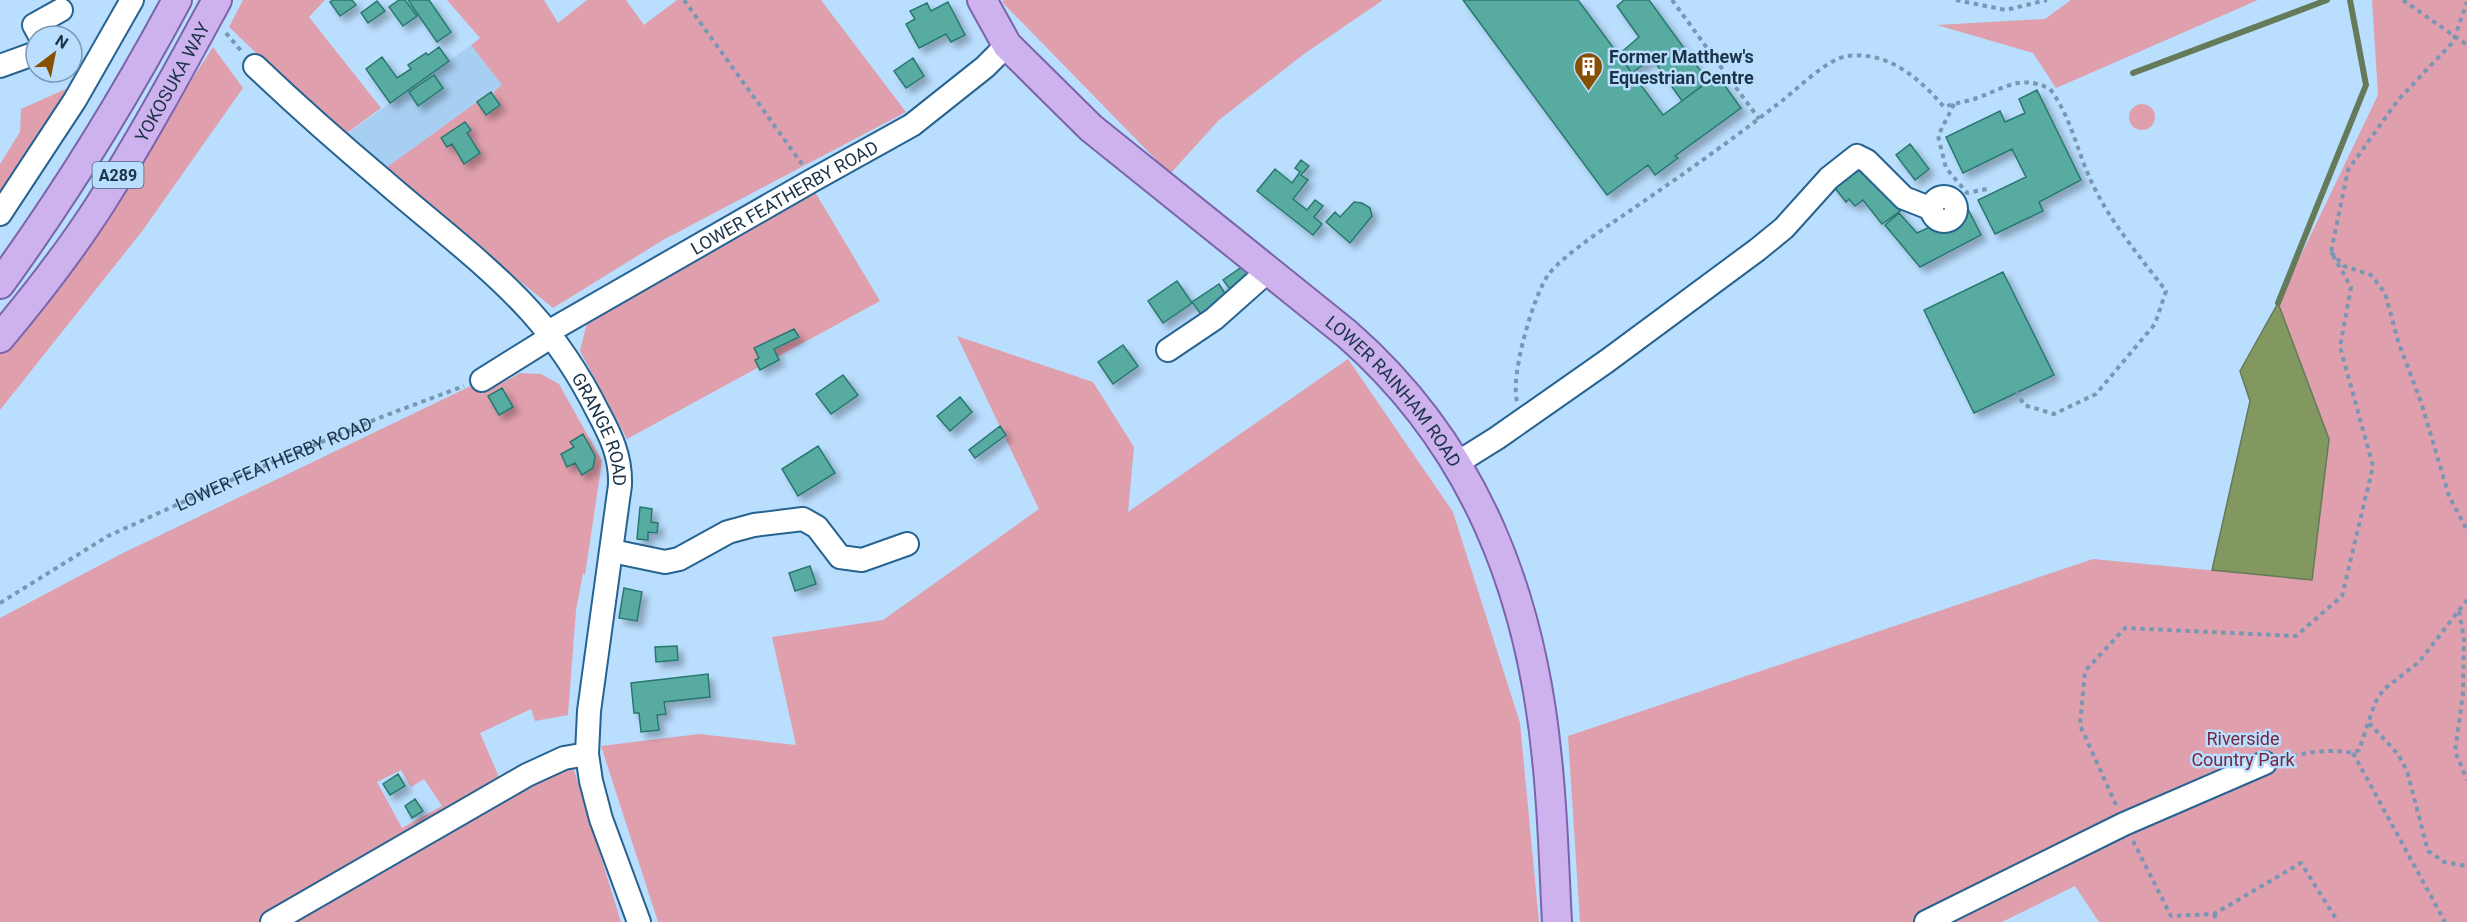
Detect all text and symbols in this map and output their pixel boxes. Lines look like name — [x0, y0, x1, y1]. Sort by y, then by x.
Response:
street label: YOKOSUKA WAY — [130, 18, 214, 145]
north arrow — [24, 24, 84, 84]
text: N — [52, 31, 72, 53]
place label: Former Matthew's Equestrian Centre — [1609, 46, 1754, 88]
building icon: Former Matthew's Equestrian Centre — [1572, 50, 1604, 92]
street label: LOWER FEATHERBY ROAD — [687, 136, 881, 258]
road number: A289 — [92, 162, 144, 188]
street label: LOWER RAINHAM ROAD — [1322, 311, 1466, 470]
street label: GRANGE ROAD — [568, 369, 631, 486]
street label: LOWER FEATHERBY ROAD — [172, 412, 375, 515]
park label: Riverside Country Park — [2191, 728, 2295, 770]

